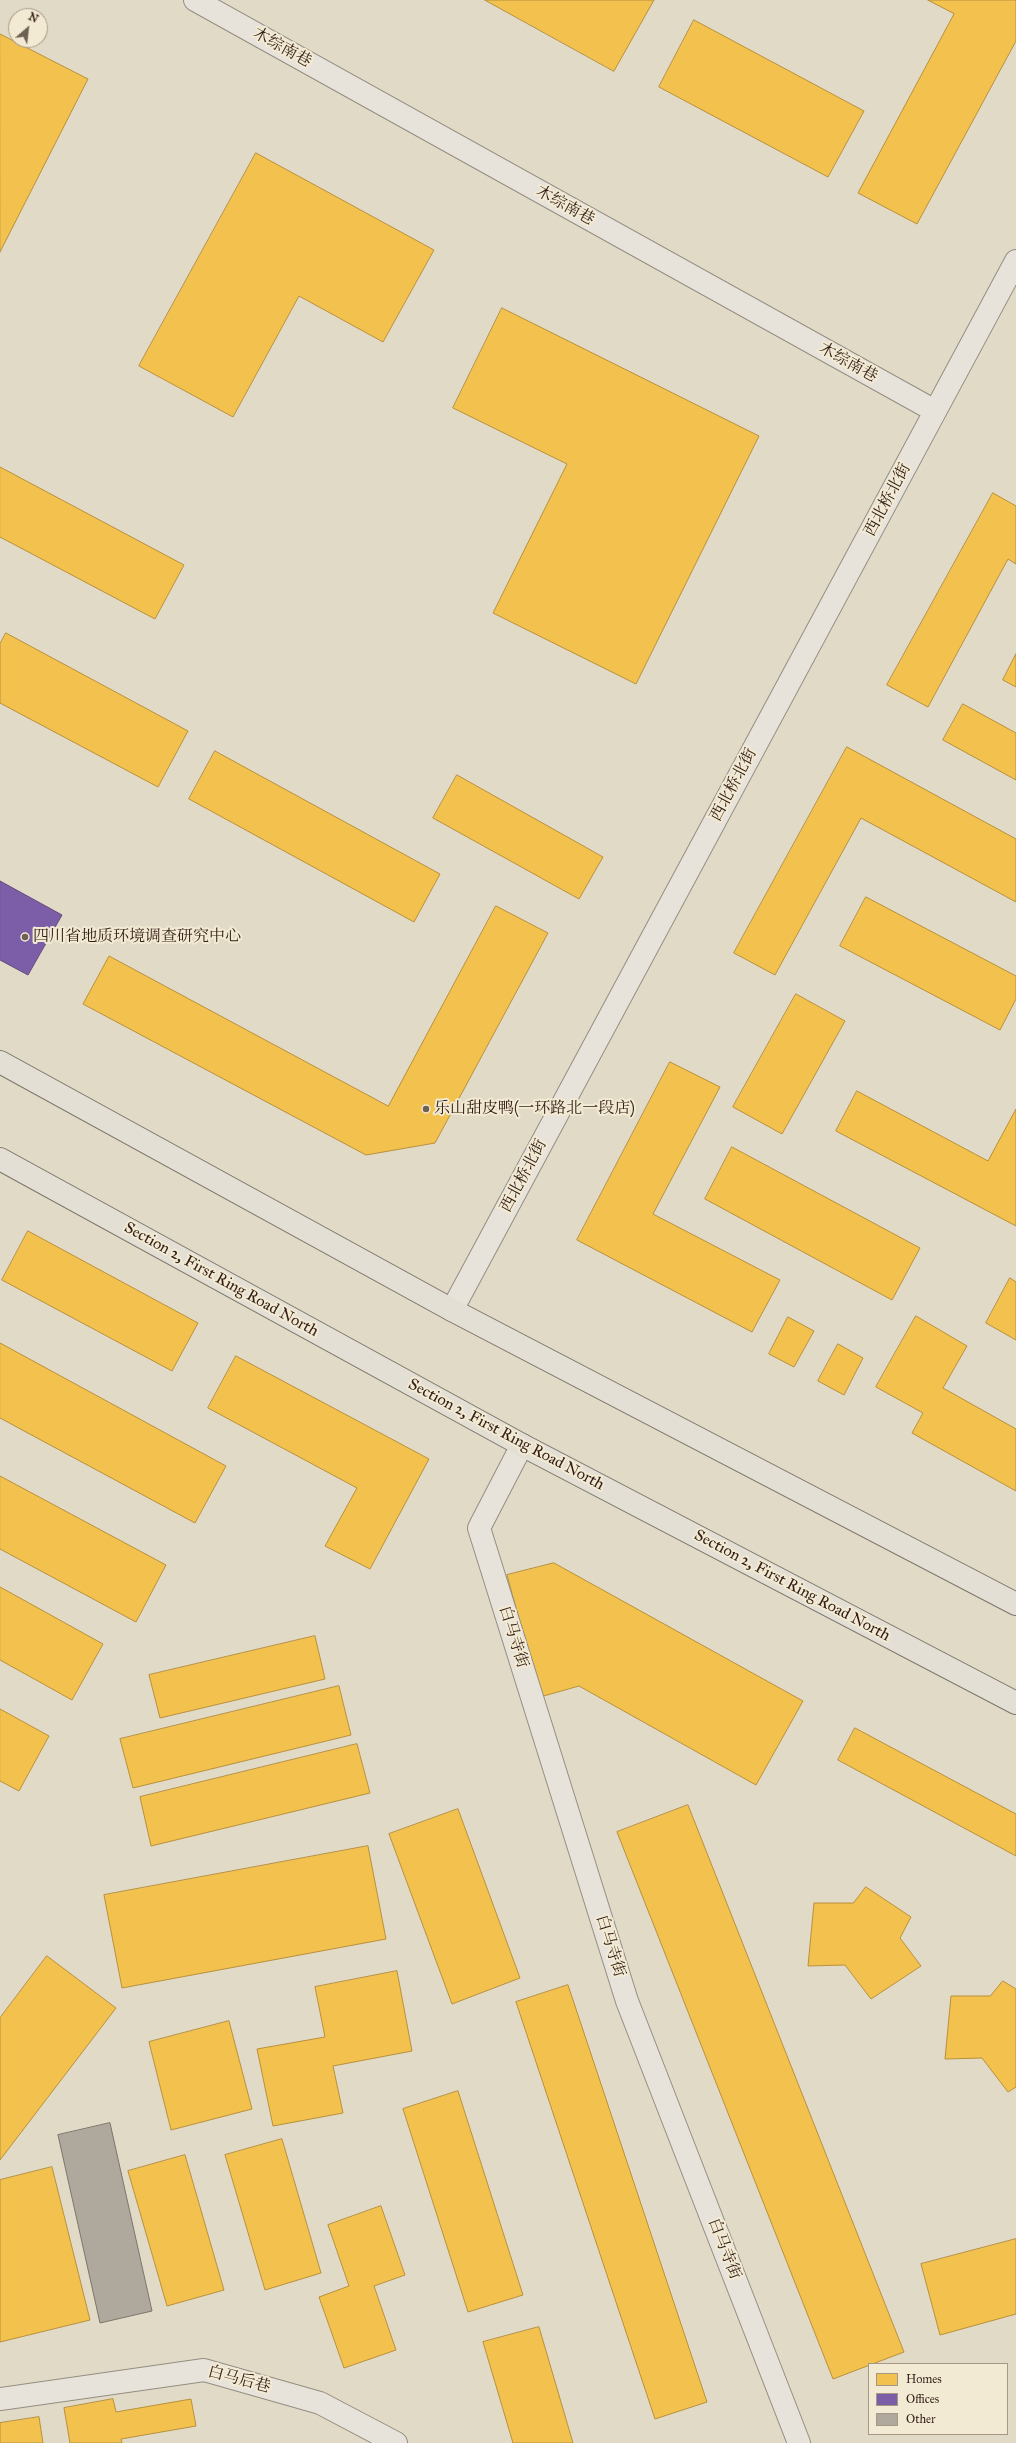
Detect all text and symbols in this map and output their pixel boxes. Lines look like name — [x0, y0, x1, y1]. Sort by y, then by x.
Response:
north arrow — [8, 8, 48, 48]
text: N — [26, 10, 41, 26]
street label: 木综南巷 — [249, 24, 315, 72]
street label: 木综南巷 — [532, 182, 598, 230]
street label: 木综南巷 — [815, 339, 881, 387]
street label: 西北桥北街 — [861, 460, 915, 540]
street label: 西北桥北街 — [707, 745, 761, 825]
place label: 四川省地质环境调查研究中心 — [33, 927, 241, 947]
marker: 四川省地质环境调查研究中心 — [20, 932, 30, 942]
place label: 乐山甜皮鸭(一环路北一段店) — [434, 1099, 635, 1119]
marker: 乐山甜皮鸭(一环路北一段店) — [421, 1104, 431, 1114]
street label: 西北桥北街 — [497, 1136, 551, 1216]
street label: Section 2, First Ring Road North — [120, 1218, 322, 1342]
street label: Section 2, First Ring Road North — [405, 1375, 607, 1495]
street label: Section 2, First Ring Road North — [691, 1526, 893, 1646]
street label: 白马寺街 — [494, 1604, 532, 1670]
street label: 白马寺街 — [591, 1913, 629, 1979]
street label: 白马寺街 — [704, 2216, 744, 2282]
street label: 白马后巷 — [206, 2362, 272, 2398]
legend — [868, 2363, 1008, 2435]
text: Homes — [906, 2372, 942, 2386]
text: Offices — [906, 2392, 939, 2406]
text: Other — [906, 2412, 936, 2426]

